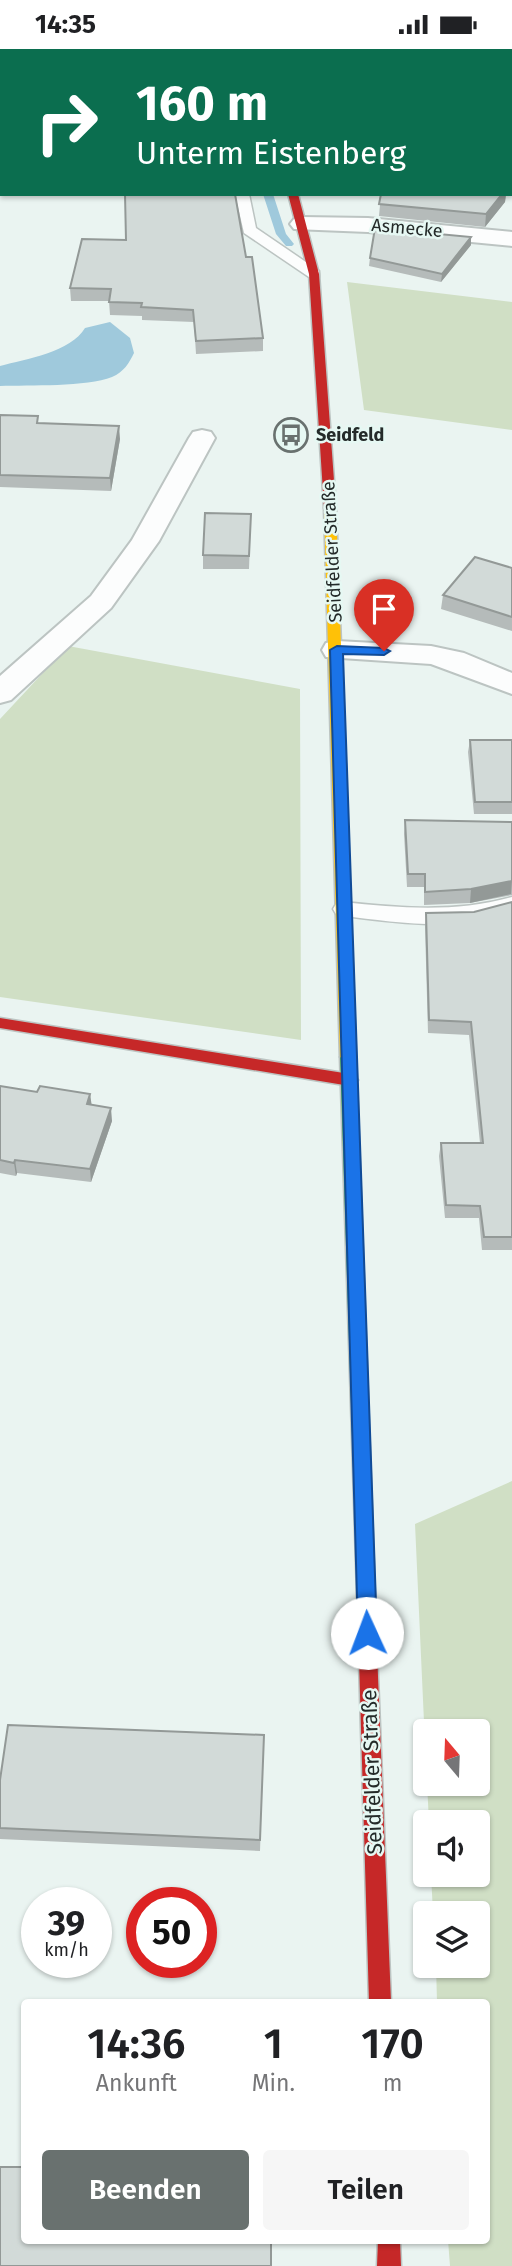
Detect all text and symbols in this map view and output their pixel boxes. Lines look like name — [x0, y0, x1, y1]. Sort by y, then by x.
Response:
text: 14:35 — [35, 9, 96, 40]
text: 160 m — [136, 74, 268, 133]
icon: right — [21, 77, 112, 168]
text: Unterm Eistenberg — [136, 134, 406, 172]
street label: Asmecke — [370, 214, 444, 242]
bus stop icon: Seidfeld — [272, 416, 310, 454]
place label: Seidfeld — [316, 424, 384, 446]
street label: Seidfelder Straße — [317, 481, 347, 623]
pin — [354, 579, 414, 651]
icon: arrive — [365, 590, 403, 628]
position arrow — [330, 1596, 404, 1670]
street label: Seidfelder Straße — [356, 1689, 388, 1855]
north arrow — [413, 1719, 490, 1795]
map controls — [413, 1719, 490, 1978]
button: sound — [413, 1810, 490, 1887]
speed limit sign: 50 — [126, 1887, 217, 1978]
button: layers — [413, 1901, 490, 1978]
text: 39 — [48, 1902, 85, 1944]
text: km/h — [44, 1939, 89, 1961]
text: 14:36 — [87, 2019, 185, 2069]
text: 1 — [264, 2019, 283, 2069]
text: 170 — [361, 2019, 424, 2069]
text: Ankunft — [96, 2069, 177, 2097]
text: Min. — [252, 2069, 295, 2097]
text: m — [383, 2069, 402, 2097]
button: Beenden — [42, 2150, 249, 2230]
button: Teilen — [263, 2150, 469, 2230]

